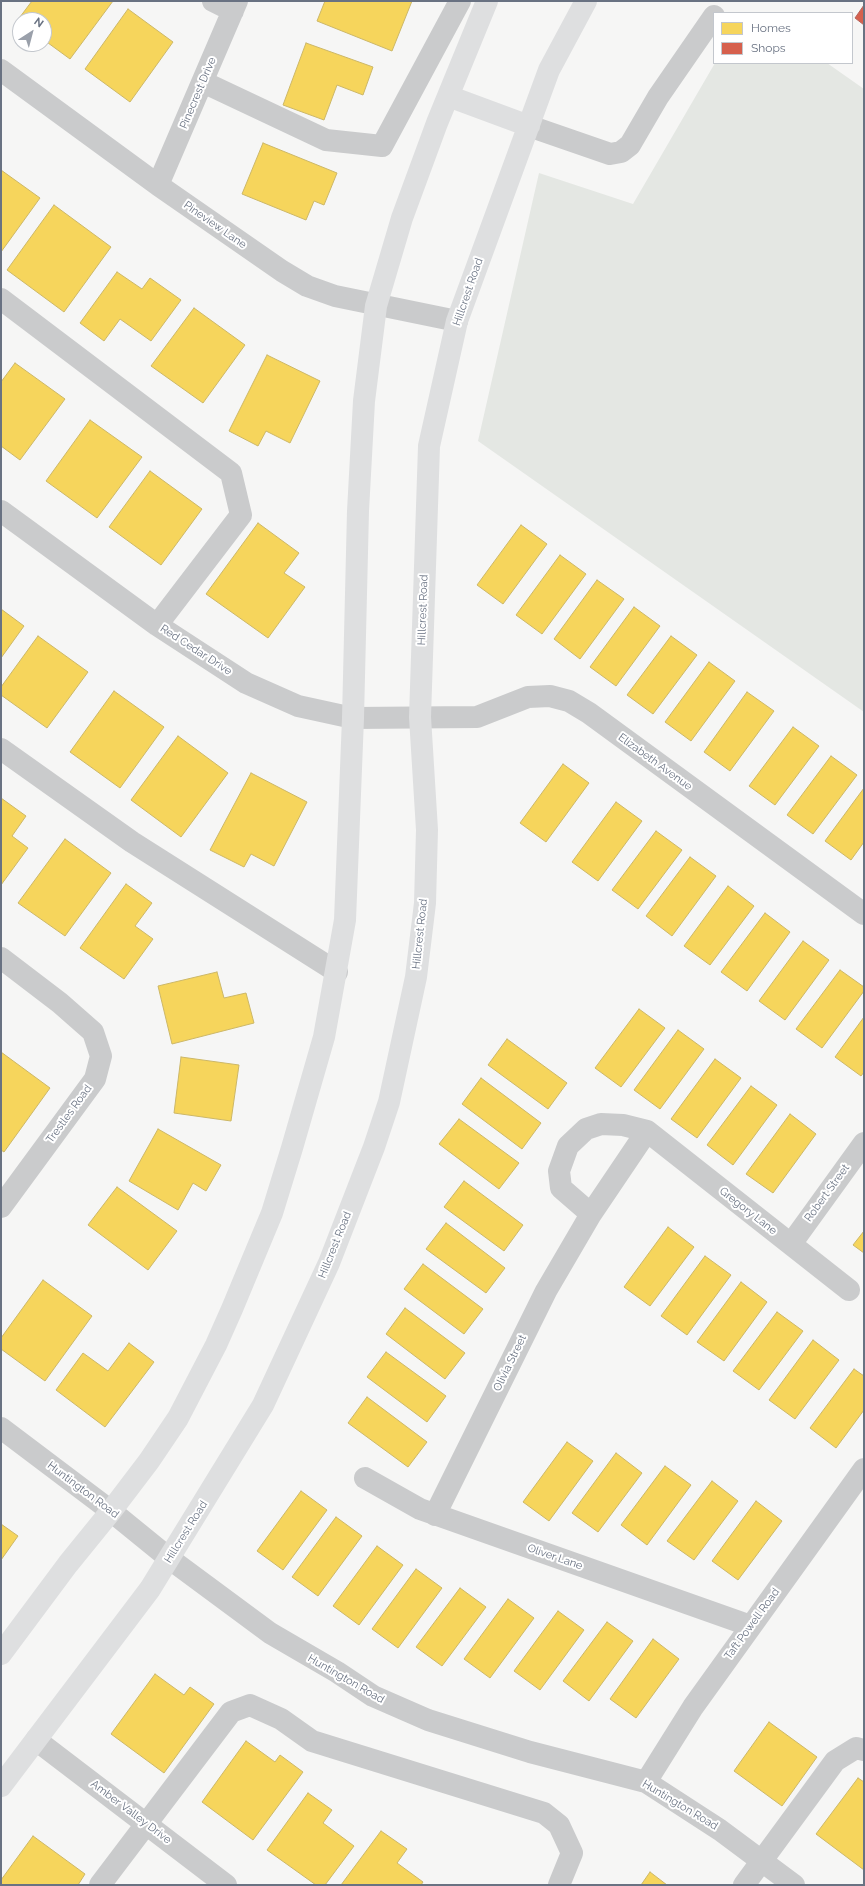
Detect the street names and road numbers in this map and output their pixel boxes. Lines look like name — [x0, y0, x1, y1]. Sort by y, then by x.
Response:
street label: Pinecrest Drive — [177, 55, 219, 131]
street label: Pineview Lane — [181, 199, 249, 251]
street label: Hillcrest Road — [450, 256, 486, 328]
street label: Hillcrest Road — [415, 574, 431, 646]
street label: Red Cedar Drive — [158, 622, 234, 678]
street label: Elizabeth Avenue — [615, 731, 695, 793]
street label: Hillcrest Road — [410, 898, 430, 970]
street label: Trestles Road — [43, 1082, 95, 1146]
street label: Robert Street — [802, 1162, 852, 1224]
street label: Gregory Lane — [717, 1184, 779, 1238]
street label: Hillcrest Road — [316, 1210, 354, 1280]
street label: Olivia Street — [491, 1333, 529, 1393]
street label: Huntington Road — [45, 1459, 121, 1521]
street label: Hillcrest Road — [162, 1498, 210, 1566]
street label: Oliver Lane — [526, 1541, 584, 1573]
street label: Taft Powell Road — [722, 1586, 782, 1662]
street label: Huntington Road — [305, 1652, 387, 1706]
street label: Amber Valley Drive — [88, 1777, 174, 1847]
street label: Huntington Road — [640, 1777, 720, 1833]

